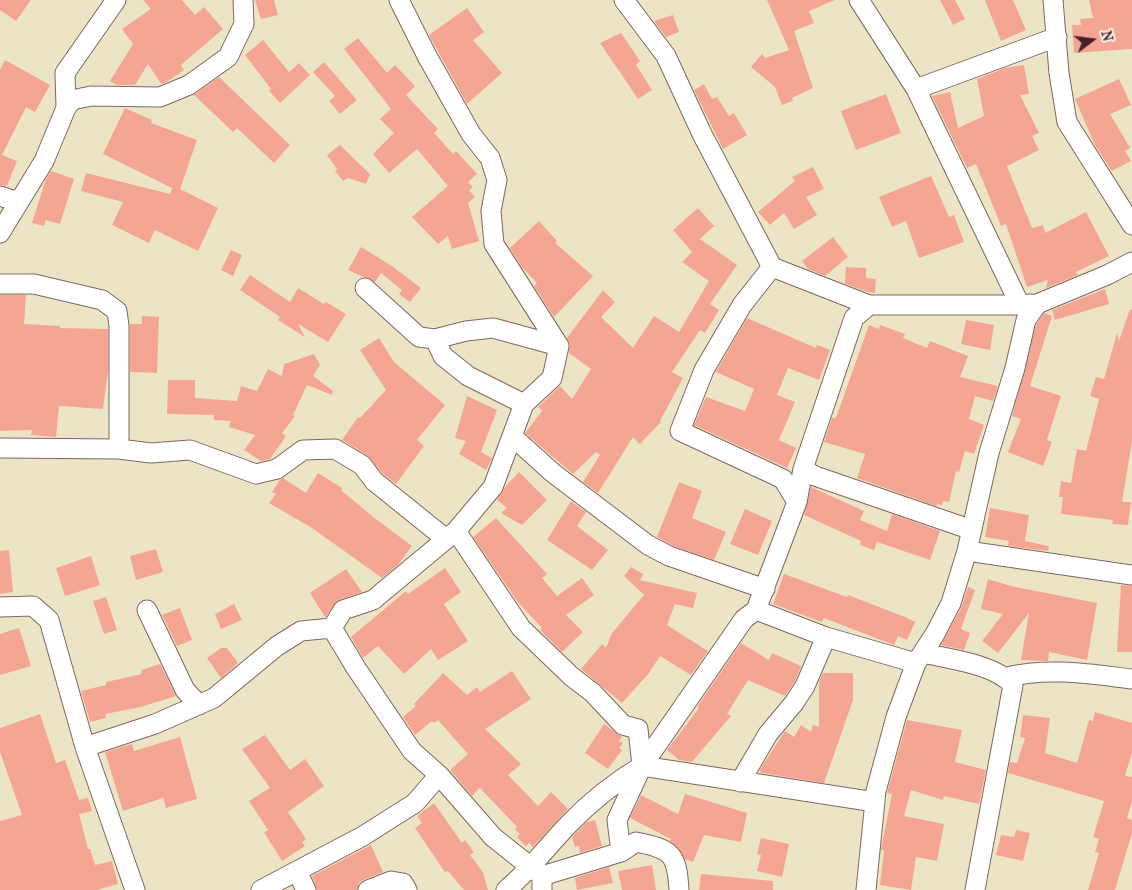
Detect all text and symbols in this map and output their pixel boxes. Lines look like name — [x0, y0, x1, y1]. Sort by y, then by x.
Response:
north arrow — [1067, 15, 1117, 65]
text: N — [1097, 29, 1117, 43]

